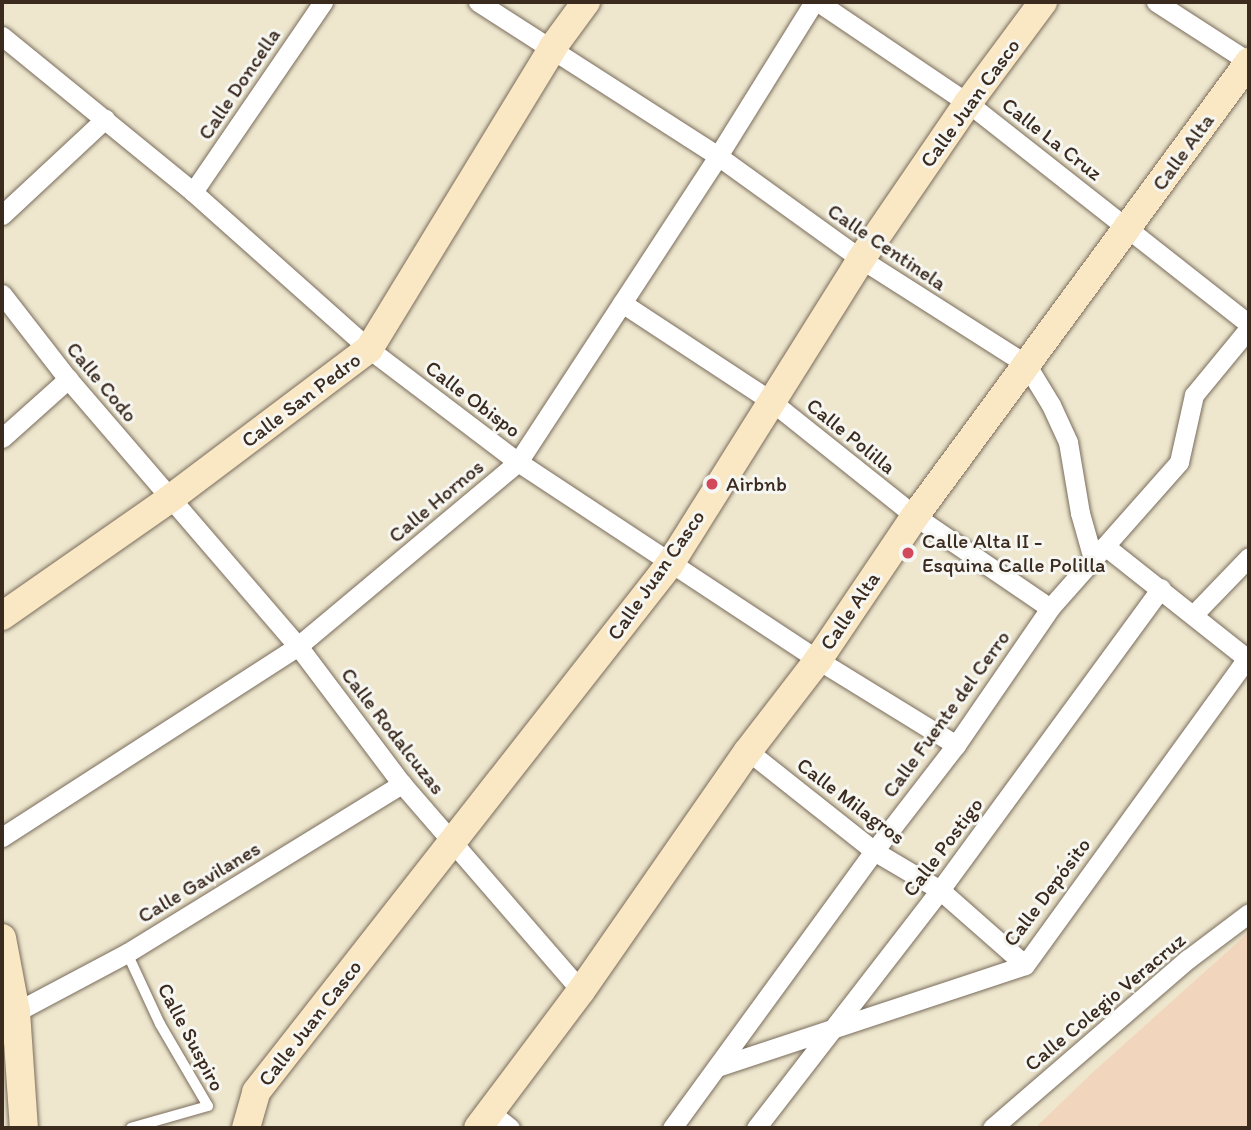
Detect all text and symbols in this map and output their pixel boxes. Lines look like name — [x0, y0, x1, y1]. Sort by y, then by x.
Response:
street label: Calle Doncella — [192, 23, 286, 145]
street label: Calle Juan Casco — [915, 33, 1025, 173]
street label: Calle La Cruz — [997, 92, 1107, 186]
street label: Calle Alta — [1147, 109, 1219, 195]
street label: Calle Centinela — [823, 198, 951, 296]
street label: Calle Codo — [61, 337, 143, 427]
street label: Calle San Pedro — [237, 347, 365, 453]
street label: Calle Obispo — [420, 355, 526, 443]
street label: Calle Polilla — [801, 392, 901, 480]
street label: Calle Hornos — [383, 454, 489, 548]
place label: Airbnb — [726, 471, 787, 497]
marker: Airbnb — [704, 476, 720, 492]
street label: Calle Juan Casco — [602, 505, 710, 645]
place label: Calle Alta II - Esquina Calle Polilla — [922, 528, 1105, 578]
marker: Calle Alta II - Esquina Calle Polilla — [900, 545, 916, 561]
street label: Calle Alta — [815, 567, 885, 655]
street label: Calle Fuente del Cerro — [877, 626, 1015, 802]
street label: Calle Rodalcuzas — [336, 663, 450, 799]
street label: Calle Milagros — [792, 752, 910, 850]
street label: Calle Postigo — [898, 793, 988, 901]
street label: Calle Depósito — [998, 832, 1096, 952]
street label: Calle Gavilanes — [133, 835, 265, 929]
street label: Calle Colegio Veracruz — [1019, 927, 1191, 1077]
street label: Calle Juan Casco — [253, 955, 367, 1091]
street label: Calle Suspiro — [152, 979, 230, 1095]

